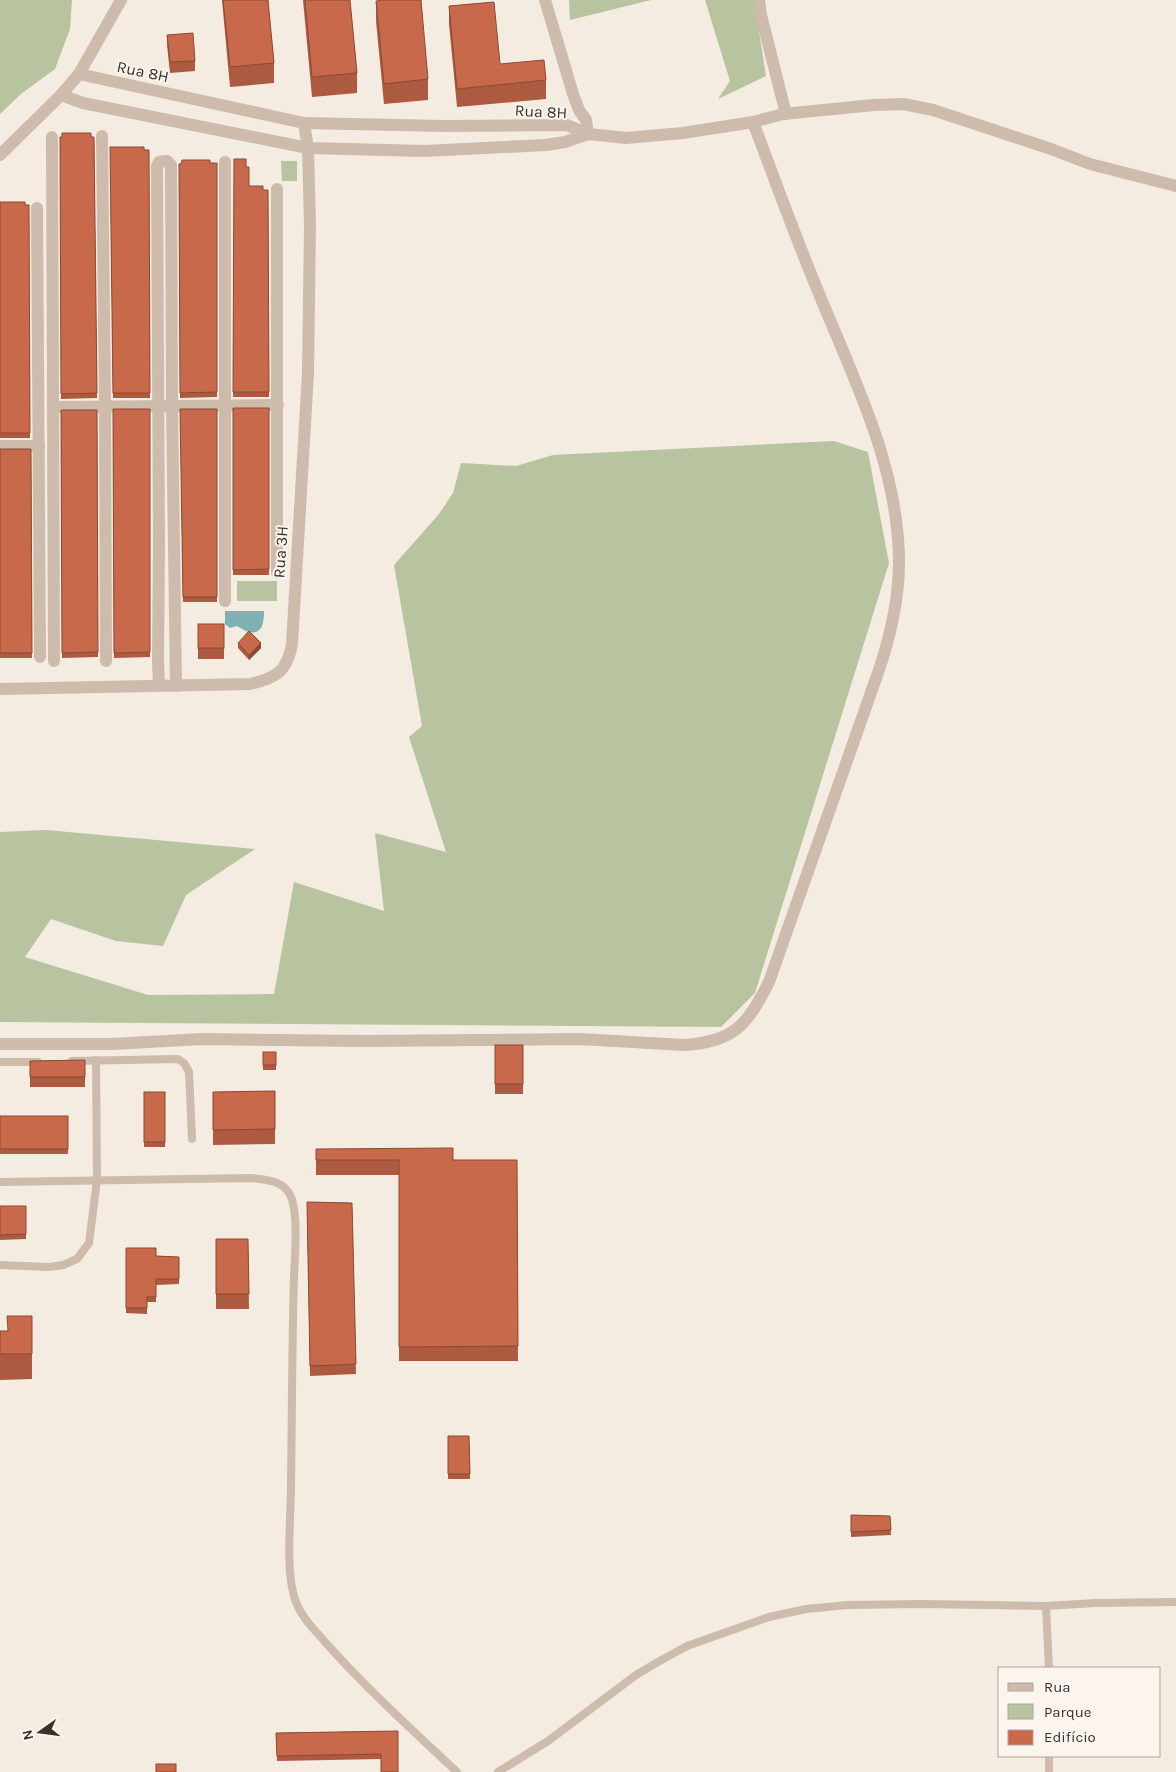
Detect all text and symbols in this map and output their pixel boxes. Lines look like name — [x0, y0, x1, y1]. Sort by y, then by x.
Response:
street label: Rua 8H — [115, 57, 171, 86]
street label: Rua 8H — [514, 101, 568, 122]
street label: Rua 3H — [269, 525, 292, 579]
legend — [998, 1667, 1161, 1757]
text: Rua — [1044, 1678, 1071, 1696]
text: Parque — [1044, 1703, 1092, 1721]
north arrow — [15, 1707, 65, 1757]
text: N — [18, 1728, 37, 1742]
text: Edifício — [1044, 1728, 1096, 1746]

